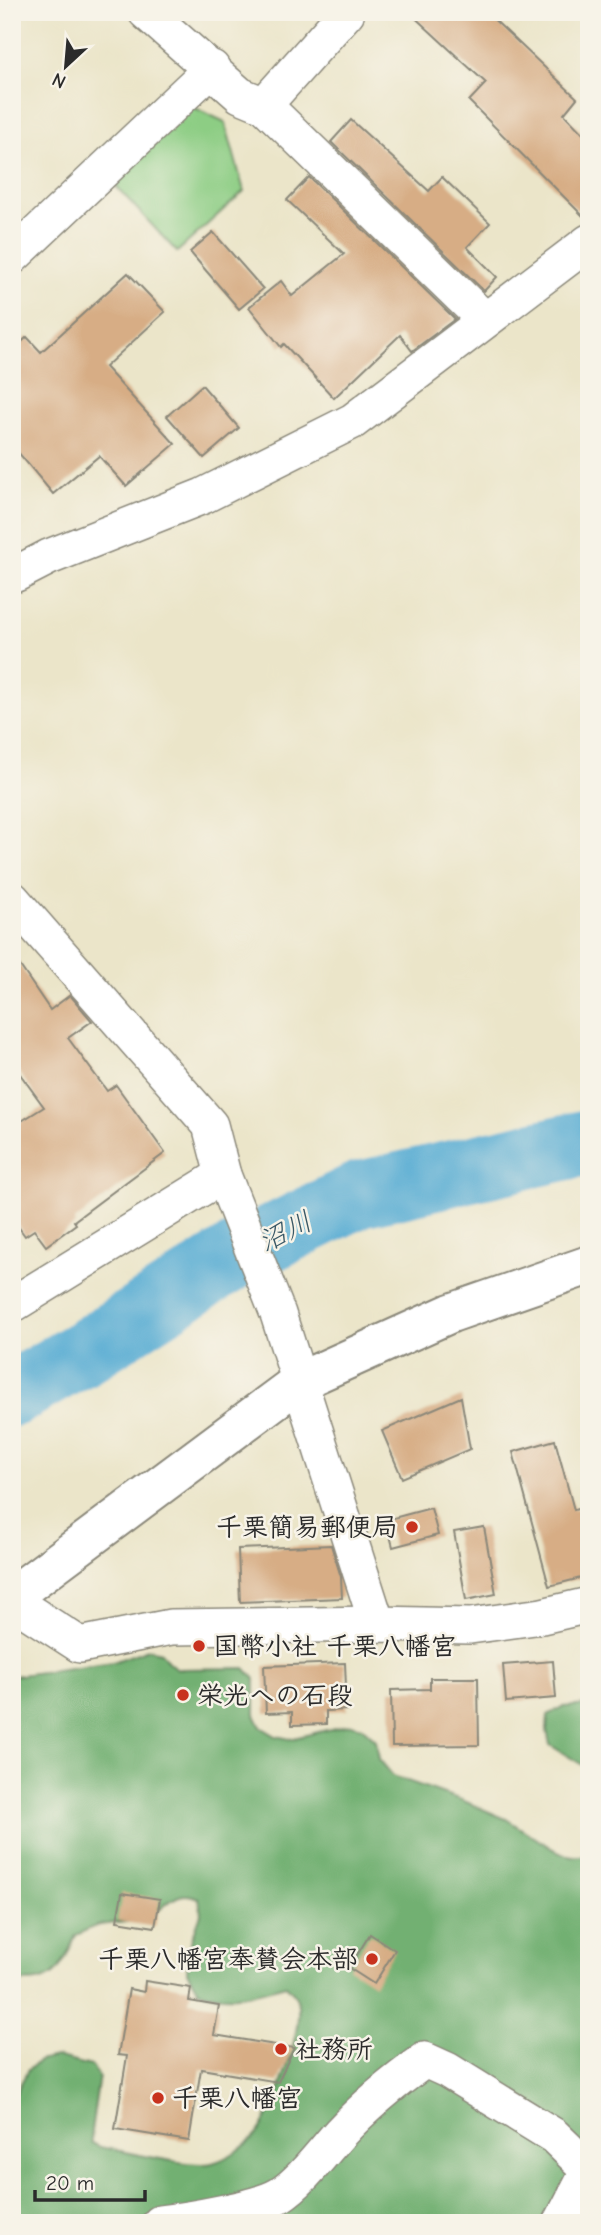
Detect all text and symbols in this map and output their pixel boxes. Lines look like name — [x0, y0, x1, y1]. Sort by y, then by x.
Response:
north arrow — [32, 32, 102, 102]
text: N — [49, 68, 69, 93]
water label: 沼川 — [253, 1205, 318, 1259]
place label: 千栗簡易郵便局 — [216, 1513, 398, 1543]
marker: 千栗簡易郵便局 — [404, 1519, 420, 1535]
place label: 国幣小社 千栗八幡宮 — [213, 1632, 456, 1662]
marker: 国幣小社 千栗八幡宮 — [191, 1638, 207, 1654]
place label: 栄光への石段 — [197, 1681, 353, 1711]
marker: 栄光への石段 — [175, 1687, 191, 1703]
place label: 千栗八幡宮奉賛会本部 — [98, 1945, 358, 1975]
marker: 千栗八幡宮奉賛会本部 — [364, 1951, 380, 1967]
place label: 社務所 — [295, 2035, 373, 2065]
marker: 社務所 — [273, 2041, 289, 2057]
place label: 千栗八幡宮 — [172, 2084, 302, 2114]
marker: 千栗八幡宮 — [150, 2090, 166, 2106]
scale bar — [35, 2158, 145, 2202]
text: 20 m — [46, 2171, 94, 2195]

